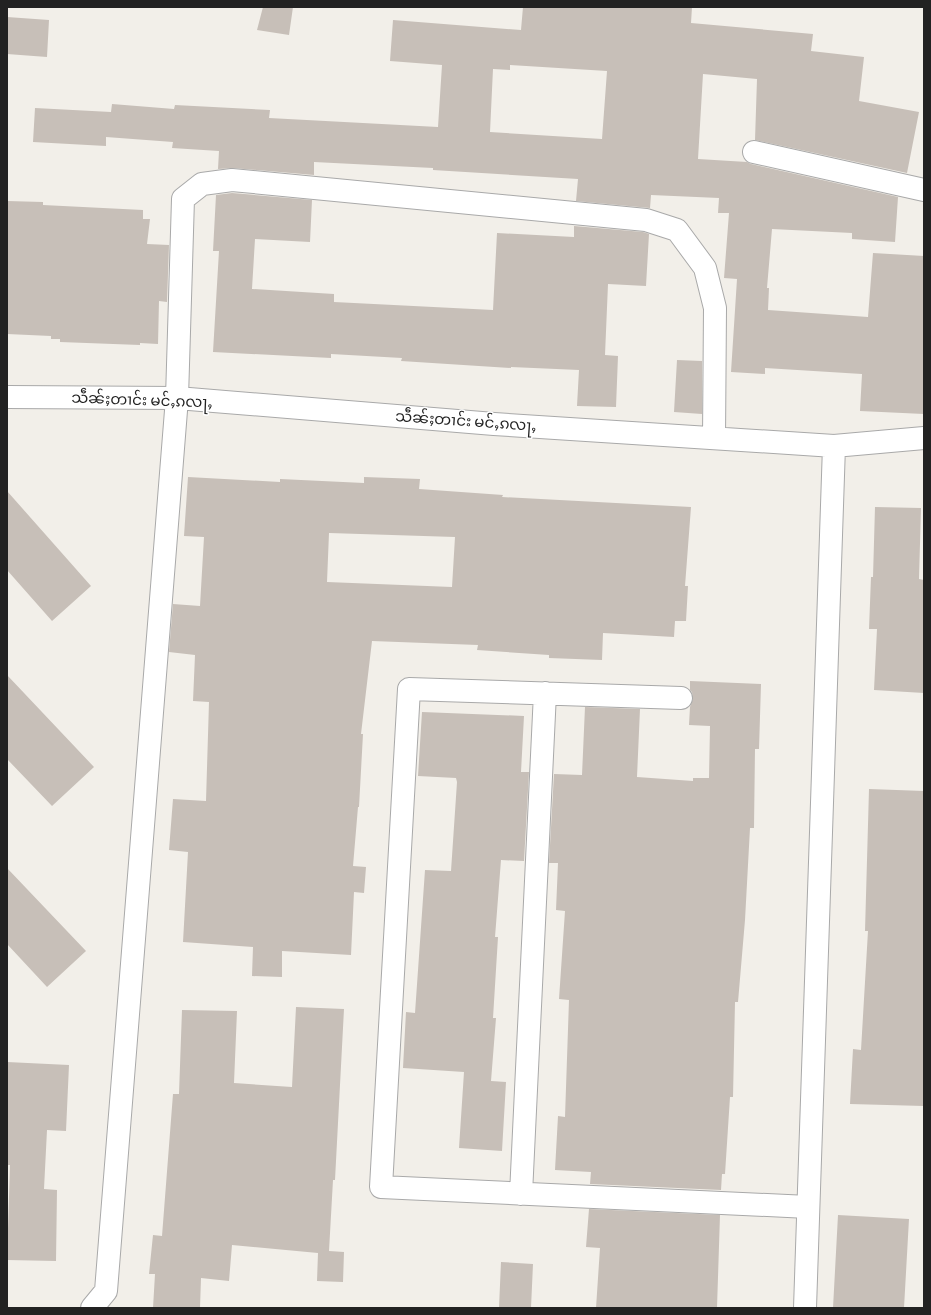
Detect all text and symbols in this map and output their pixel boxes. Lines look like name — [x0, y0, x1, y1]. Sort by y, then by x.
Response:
street label: သဵၼ်ႈတၢင်း မင်ႇၵလႃႇ — [71, 388, 213, 414]
street label: သဵၼ်ႈတၢင်း မင်ႇၵလႃႇ — [395, 406, 537, 438]

